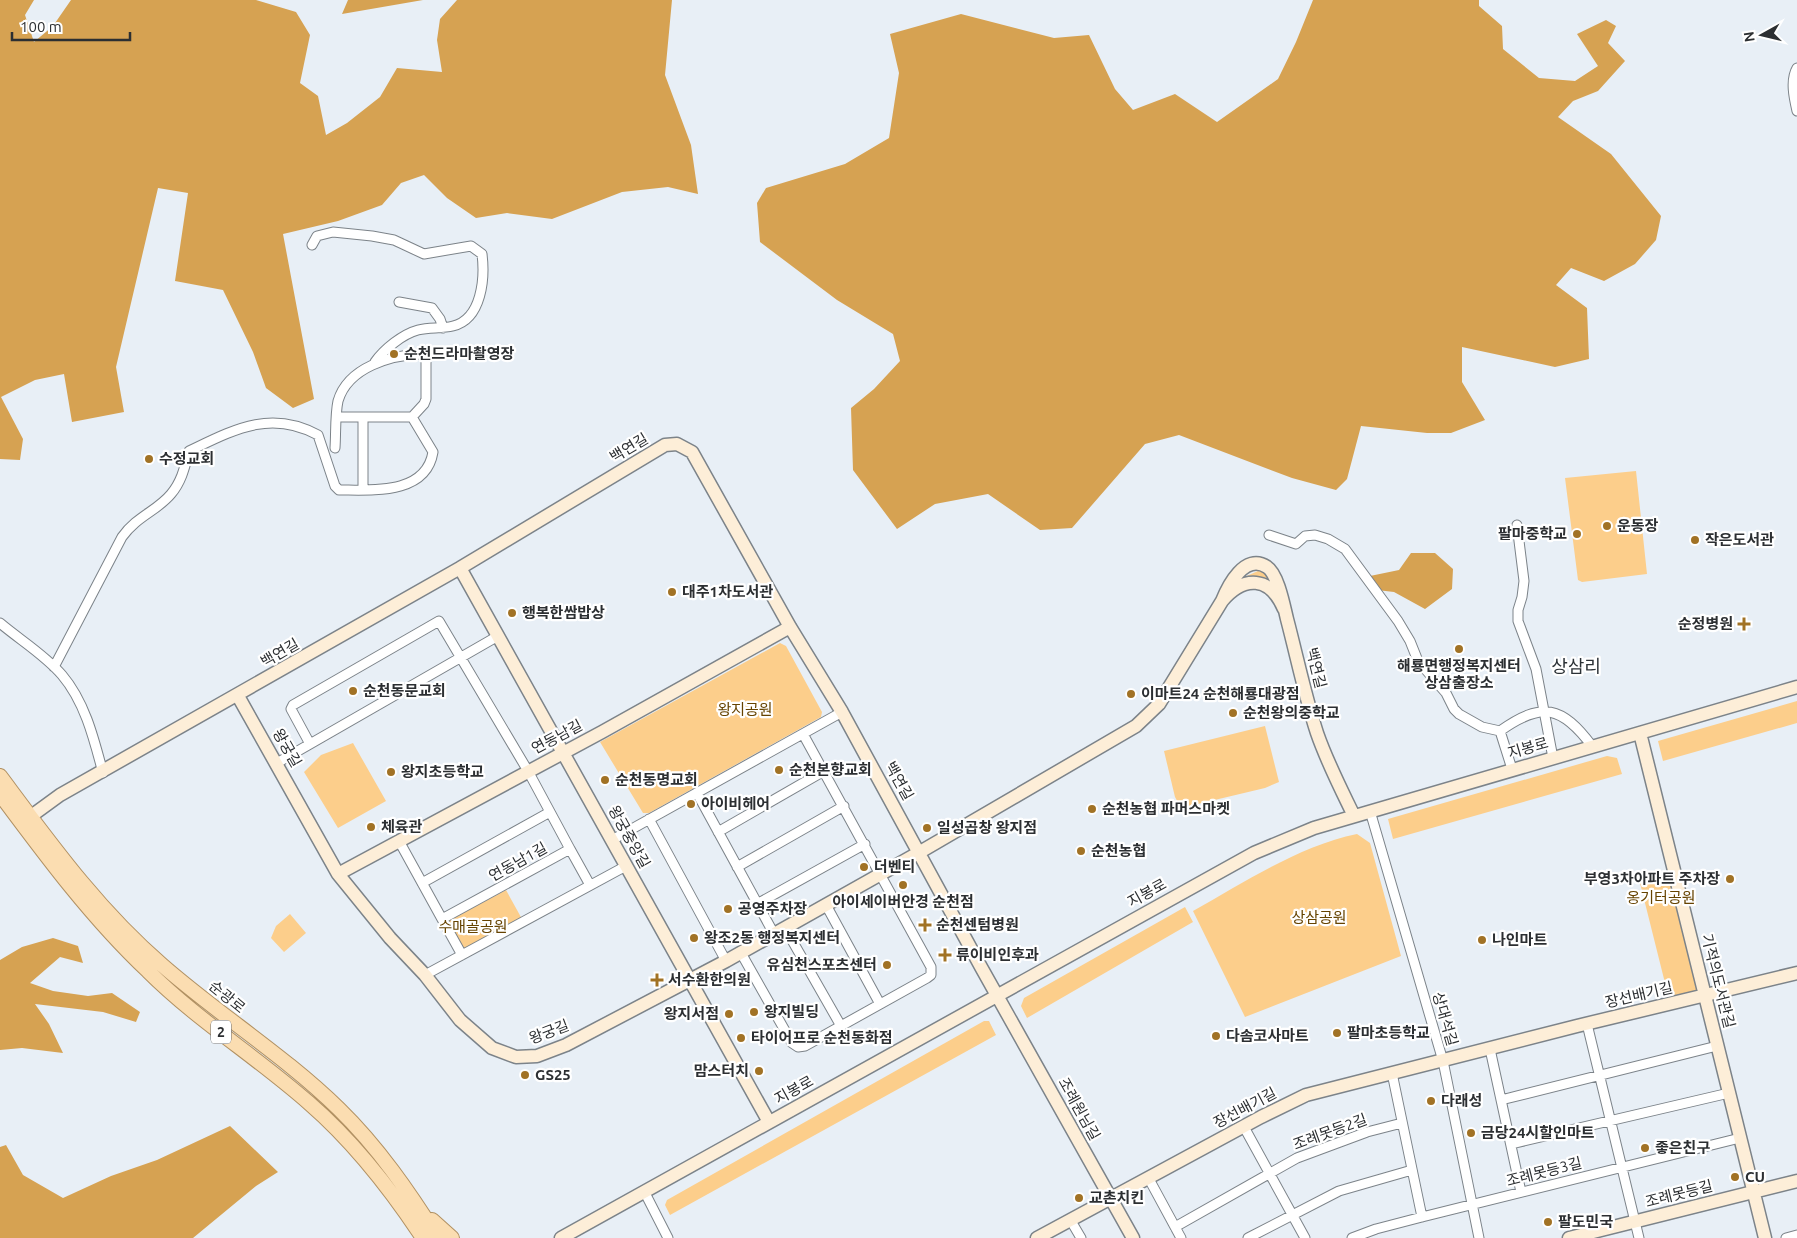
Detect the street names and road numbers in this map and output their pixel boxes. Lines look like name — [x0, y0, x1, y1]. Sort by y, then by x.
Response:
street label: 백연길 — [607, 430, 651, 466]
street label: 백연길 — [258, 635, 302, 670]
street label: 백연길 — [1303, 646, 1330, 690]
street label: 연동남길 — [528, 716, 585, 757]
street label: 왕궁길 — [270, 726, 305, 770]
street label: 지봉로 — [1506, 734, 1550, 761]
street label: 백연길 — [882, 759, 917, 803]
street label: 왕궁중앙길 — [605, 802, 654, 871]
street label: 연동남1길 — [486, 839, 550, 884]
street label: 지봉로 — [1125, 875, 1169, 910]
street label: 기적의도서관길 — [1699, 932, 1738, 1030]
street label: 순광로 — [206, 977, 249, 1016]
street label: 장선배기길 — [1603, 978, 1674, 1011]
street label: 상대석길 — [1430, 990, 1461, 1048]
street label: 왕궁길 — [526, 1016, 571, 1047]
road number: 2 — [211, 1020, 231, 1044]
street label: 지봉로 — [772, 1072, 816, 1107]
street label: 조례원님길 — [1055, 1074, 1104, 1143]
street label: 장선배기길 — [1210, 1084, 1279, 1131]
street label: 조례못등2길 — [1291, 1110, 1369, 1153]
street label: 조례못등3길 — [1504, 1154, 1584, 1189]
street label: 조례못등길 — [1643, 1177, 1714, 1210]

